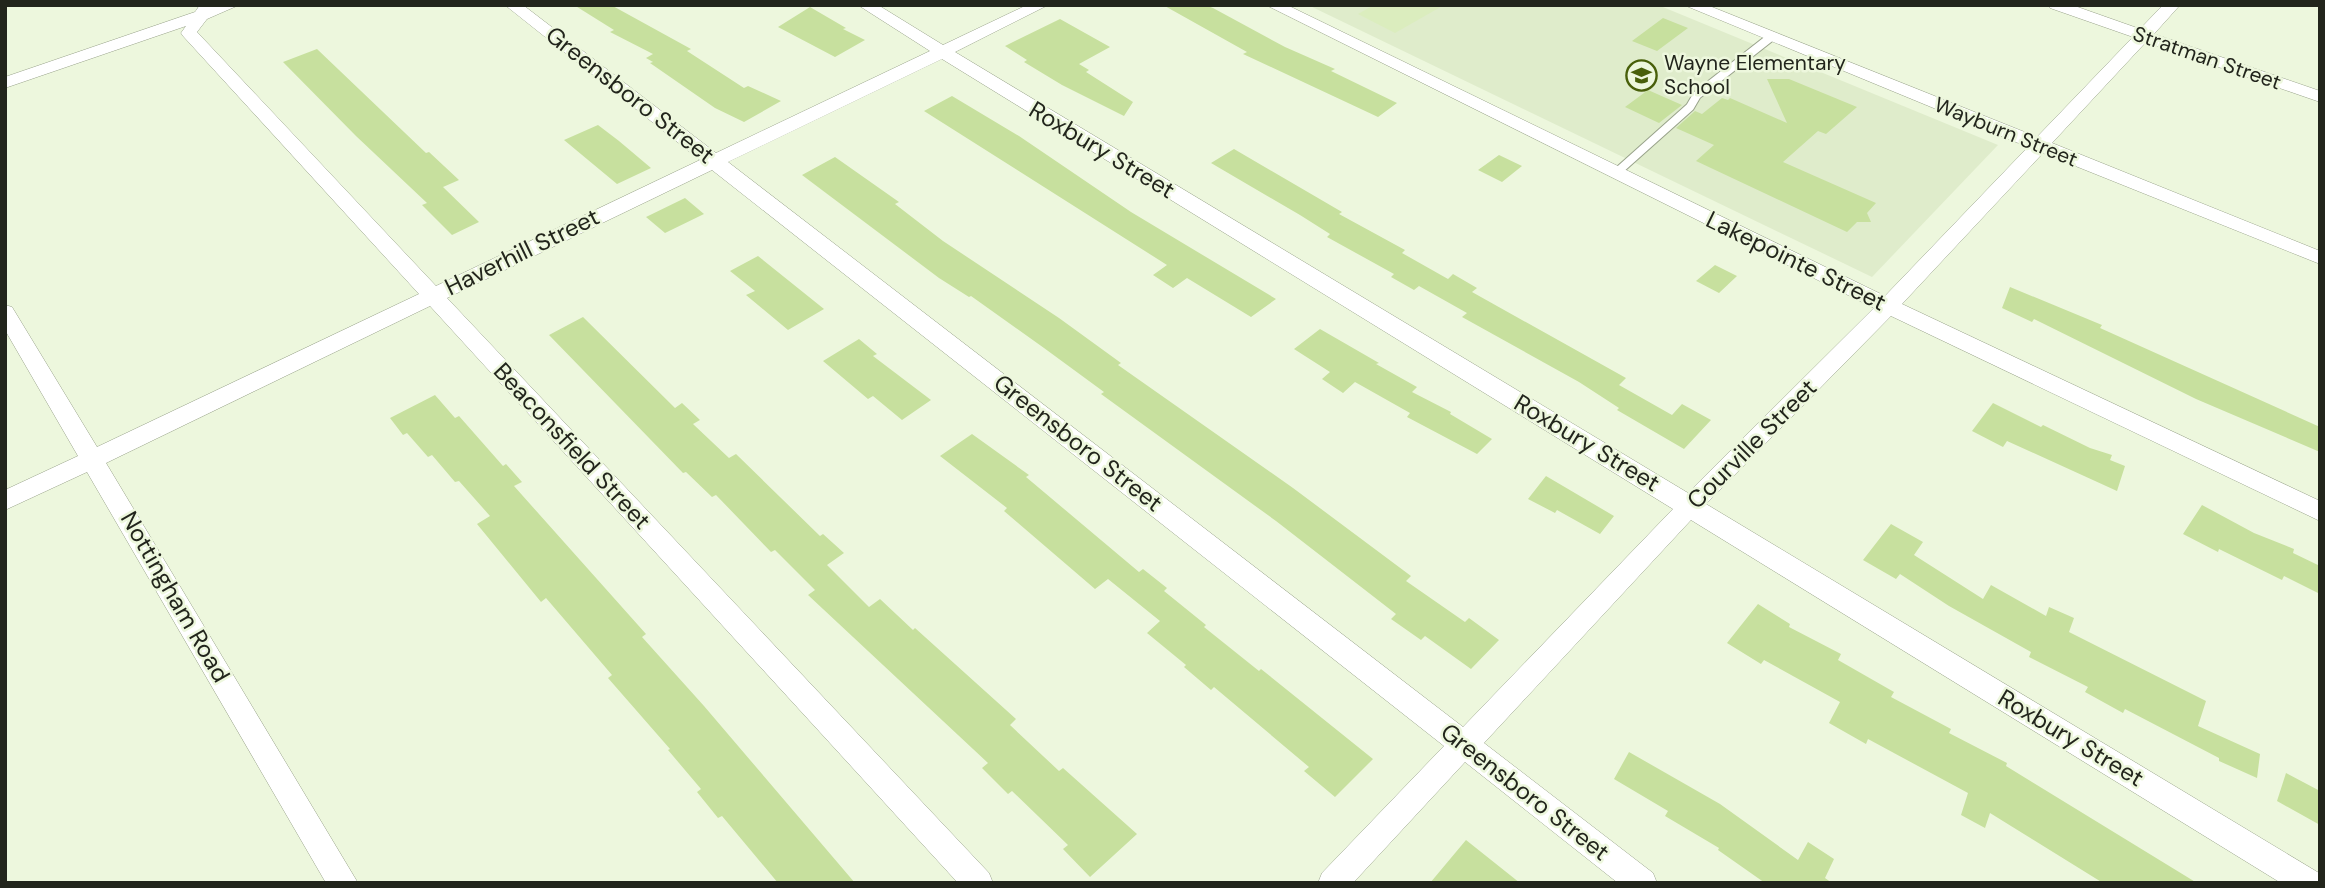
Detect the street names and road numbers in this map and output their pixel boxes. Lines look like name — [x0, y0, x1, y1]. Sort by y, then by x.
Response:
street label: Greensboro Street — [540, 19, 721, 170]
street label: Stratman Street — [2129, 20, 2285, 96]
street label: Wayburn Street — [1930, 91, 2082, 173]
street label: Roxbury Street — [1024, 94, 1181, 205]
street label: Haverhill Street — [439, 201, 604, 302]
street label: Lakepointe Street — [1701, 204, 1891, 318]
street label: Beaconsfield Street — [487, 356, 658, 536]
street label: Greensboro Street — [988, 367, 1169, 518]
street label: Courville Street — [1680, 372, 1823, 515]
street label: Roxbury Street — [1509, 387, 1666, 498]
street label: Nottingham Road — [114, 506, 237, 688]
street label: Roxbury Street — [1993, 682, 2150, 793]
street label: Greensboro Street — [1435, 716, 1616, 867]

